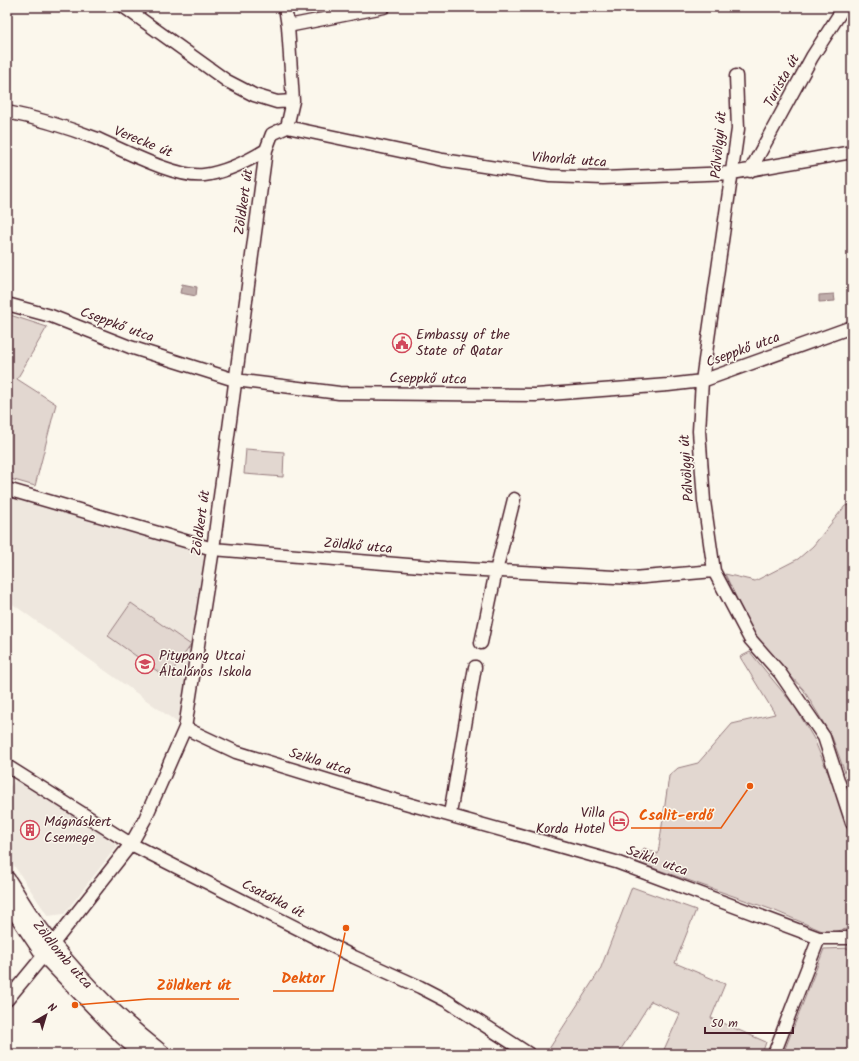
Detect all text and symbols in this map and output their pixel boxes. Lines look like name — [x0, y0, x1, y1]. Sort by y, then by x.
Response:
street label: Turista út — [758, 50, 806, 112]
street label: Pálvölgyi út — [705, 110, 733, 180]
street label: Verecke út — [110, 120, 176, 164]
street label: Vihorlát utca — [531, 146, 607, 174]
street label: Zöldkert út — [229, 167, 260, 236]
street label: Cseppkő utca — [77, 301, 157, 349]
place label: Embassy of the State of Qatar — [416, 324, 510, 362]
street label: Cseppkő utca — [703, 326, 783, 374]
public building icon: Embassy of the State of Qatar — [391, 332, 413, 354]
street label: Cseppkő utca — [389, 367, 467, 391]
street label: Pálvölgyi út — [674, 433, 700, 502]
street label: Zöldkert út — [186, 488, 217, 557]
street label: Zöldkő utca — [323, 532, 393, 560]
place label: Pitypang Utcai Általános Iskola — [159, 645, 252, 683]
school or university icon: Pitypang Utcai Általános Iskola — [134, 653, 156, 675]
street label: Szikla utca — [286, 742, 354, 782]
callout: Csalit-erdő — [631, 801, 721, 828]
place label: Villa Korda Hotel — [536, 802, 606, 840]
text: Csalit-erdő — [639, 804, 715, 828]
hotel icon: Villa Korda Hotel — [608, 810, 630, 832]
place label: Mágnáskert Csemege — [44, 811, 112, 849]
building icon: Mágnáskert Csemege — [19, 819, 41, 841]
street label: Szikla utca — [623, 840, 691, 882]
street label: Csatárka út — [238, 874, 309, 925]
street label: Zöldlomb utca — [27, 916, 98, 994]
callout: Dektor — [273, 964, 333, 991]
text: Dektor — [281, 967, 325, 991]
callout: Zöldkert út — [148, 972, 239, 999]
text: Zöldkert út — [156, 974, 232, 998]
north arrow — [26, 995, 66, 1035]
text: N — [43, 999, 60, 1017]
scale bar — [705, 1009, 793, 1035]
text: 50 m — [711, 1014, 738, 1033]

